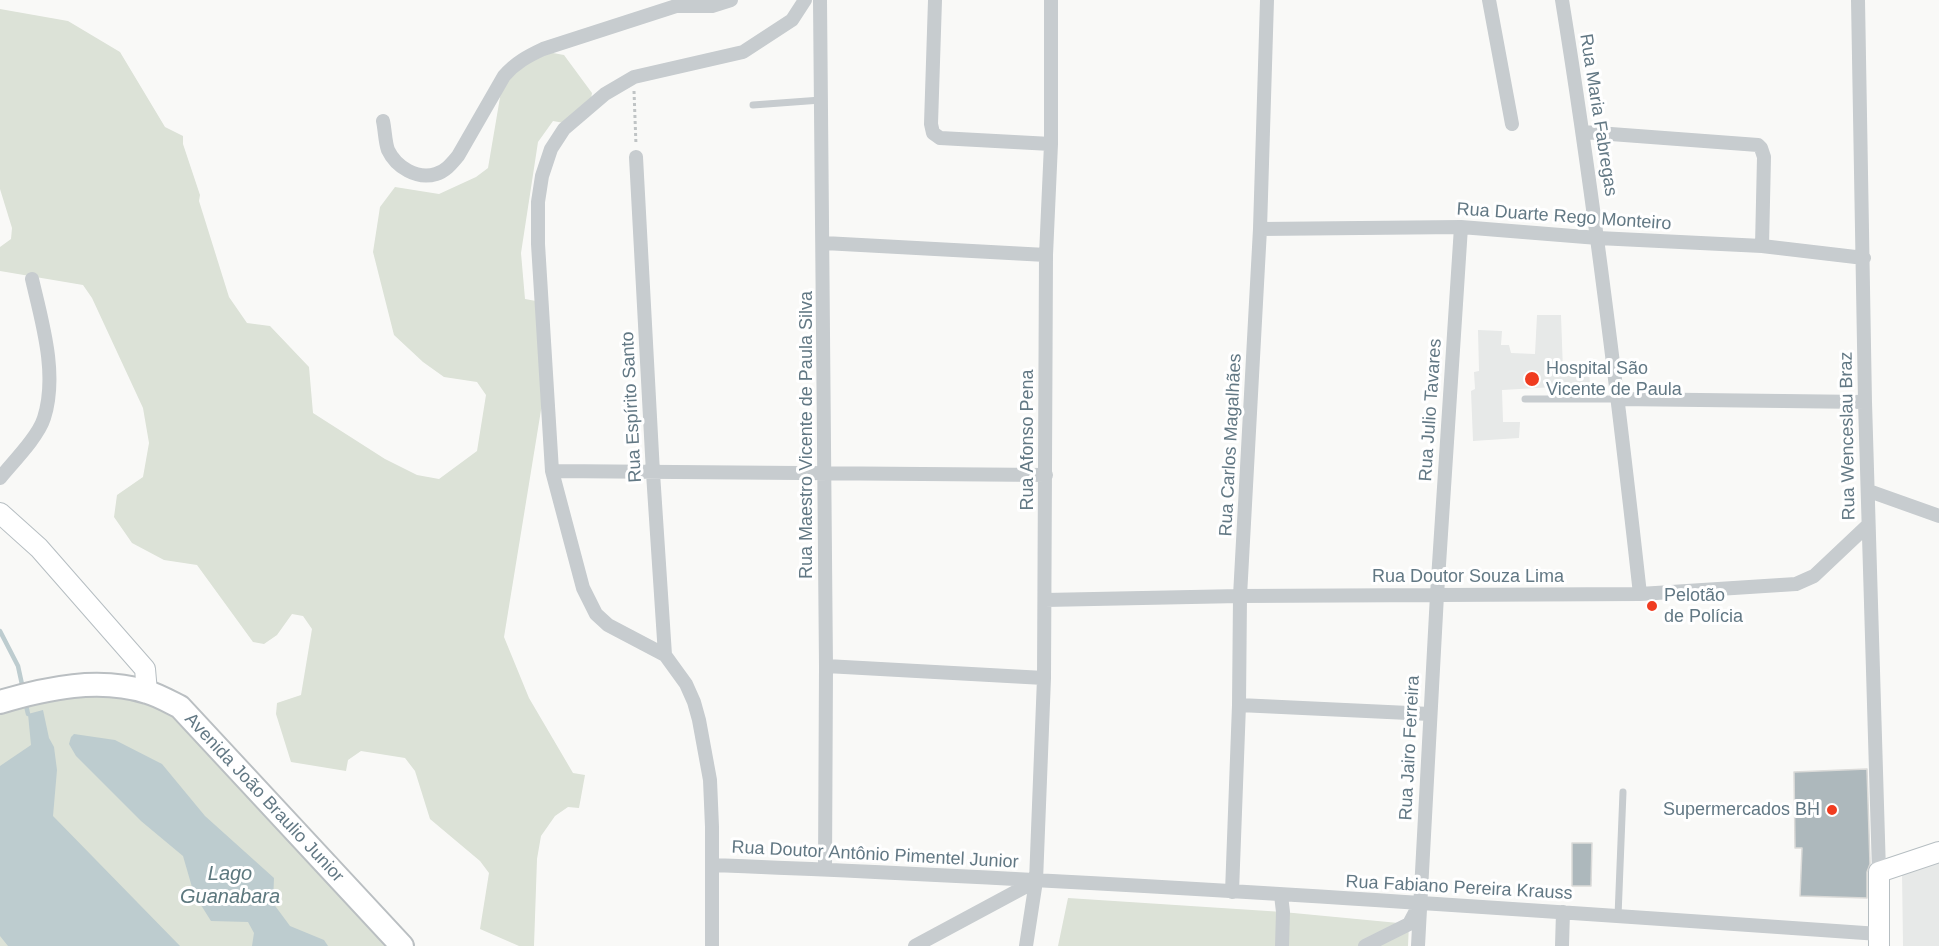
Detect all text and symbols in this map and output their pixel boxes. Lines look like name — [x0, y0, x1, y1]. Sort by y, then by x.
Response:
street label: Rua Maria Fabregas — [1574, 32, 1622, 198]
street label: Rua Duarte Rego Monteiro — [1456, 199, 1672, 235]
street label: Rua Maestro Vicente de Paula Silva — [796, 291, 818, 579]
street label: Rua Espírito Santo — [617, 331, 647, 483]
street label: Rua Julio Tavares — [1415, 338, 1447, 482]
street label: Rua Wenceslau Braz — [1836, 351, 1860, 521]
street label: Rua Carlos Magalhães — [1215, 353, 1247, 537]
place label: Hospital São Vicente de Paula — [1546, 358, 1682, 400]
street label: Rua Afonso Pena — [1017, 369, 1039, 511]
marker: Hospital São Vicente de Paula — [1523, 370, 1541, 388]
street label: Rua Doutor Souza Lima — [1372, 566, 1564, 588]
place label: Pelotão de Polícia — [1664, 585, 1743, 628]
marker: Pelotão de Polícia — [1645, 599, 1659, 613]
street label: Rua Jairo Ferreira — [1395, 675, 1425, 821]
street label: Avenida João Braulio Junior — [180, 709, 348, 887]
place label: Supermercados BH — [1663, 799, 1820, 821]
marker: Supermercados BH — [1825, 803, 1839, 817]
street label: Rua Doutor Antônio Pimentel Junior — [731, 837, 1019, 873]
water label: Lago Guanabara — [180, 862, 280, 909]
street label: Rua Fabiano Pereira Krauss — [1345, 871, 1573, 905]

